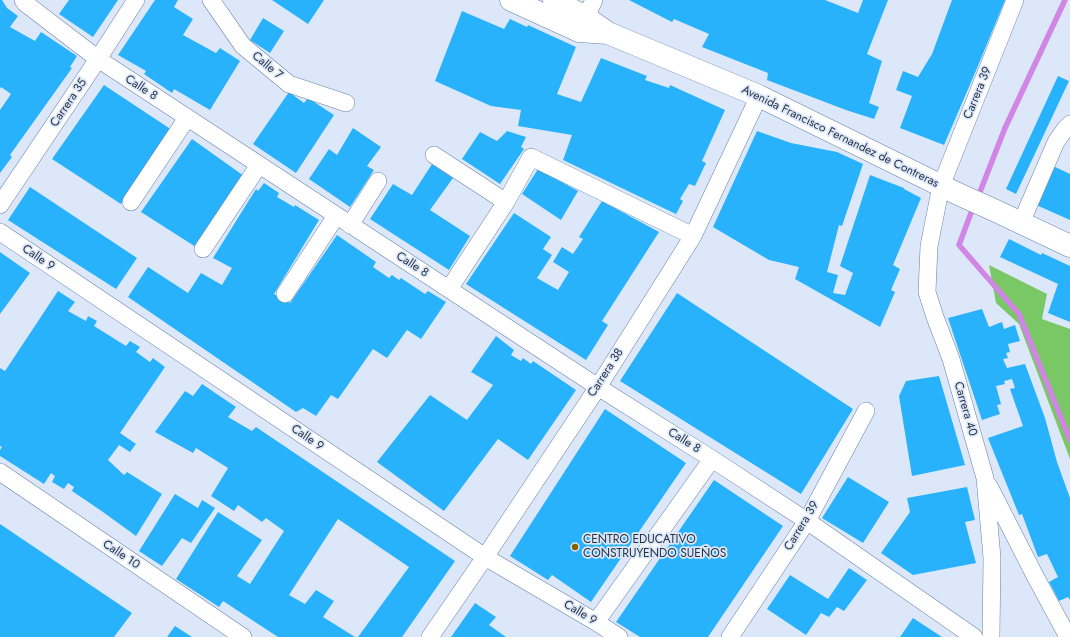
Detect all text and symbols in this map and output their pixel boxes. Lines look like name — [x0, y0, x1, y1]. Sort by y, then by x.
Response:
street label: Calle 7 — [249, 49, 285, 83]
street label: Carrera 39 — [961, 65, 995, 121]
street label: Calle 8 — [122, 72, 160, 104]
street label: Carrera 35 — [48, 76, 90, 130]
street label: Avenida Francisco Fernandez de Contreras — [739, 83, 941, 191]
street label: Calle 9 — [19, 242, 57, 274]
street label: Calle 8 — [393, 249, 431, 281]
street label: Carrera 38 — [585, 346, 627, 400]
street label: Carrera 40 — [950, 380, 980, 438]
street label: Calle 9 — [288, 422, 326, 454]
street label: Calle 8 — [665, 425, 703, 457]
street label: Carrera 39 — [782, 499, 822, 553]
place label: CENTRO EDUCATIVO CONSTRUYENDO SUEÑOS — [583, 533, 726, 561]
street label: Calle 10 — [100, 537, 142, 573]
marker: CENTRO EDUCATIVO CONSTRUYENDO SUEÑOS — [570, 542, 580, 552]
street label: Calle 9 — [561, 598, 599, 628]

